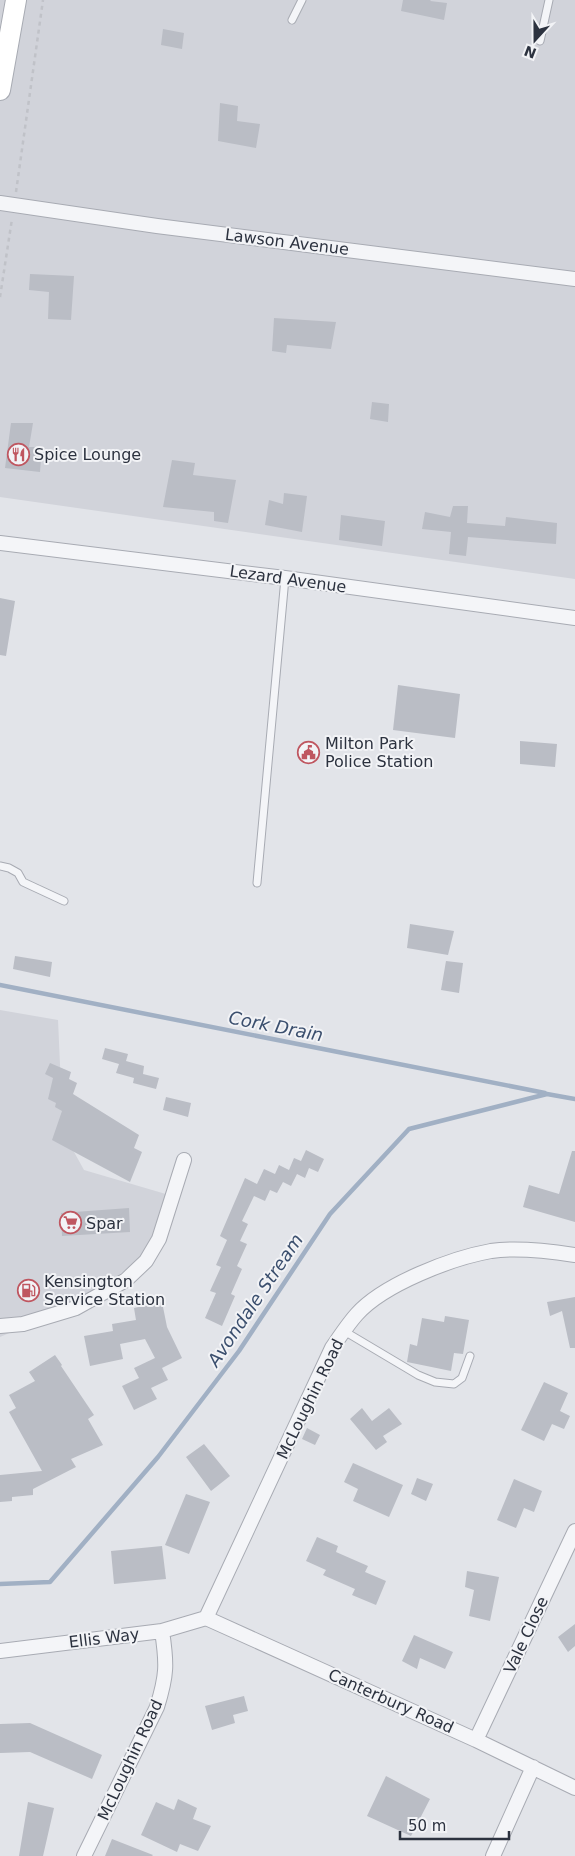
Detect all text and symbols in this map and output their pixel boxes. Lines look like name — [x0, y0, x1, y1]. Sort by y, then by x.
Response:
north arrow — [510, 15, 560, 65]
text: N — [522, 43, 539, 62]
street label: Lawson Avenue — [224, 225, 350, 259]
restaurant icon: Spice Lounge — [6, 442, 30, 466]
place label: Spice Lounge — [34, 445, 141, 464]
street label: Lezard Avenue — [228, 561, 348, 597]
place label: Milton Park Police Station — [325, 734, 433, 771]
public building icon: Milton Park Police Station — [297, 740, 321, 764]
water label: Cork Drain — [227, 1007, 325, 1045]
supermarket icon: Spar — [58, 1211, 82, 1235]
place label: Spar — [86, 1214, 123, 1233]
water label: Avondale Stream — [202, 1230, 307, 1371]
place label: Kensington Service Station — [44, 1272, 165, 1309]
fuel station icon: Kensington Service Station — [16, 1278, 40, 1302]
street label: McLoughin Road — [273, 1336, 347, 1462]
street label: Vale Close — [500, 1594, 552, 1676]
street label: Ellis Way — [68, 1624, 140, 1652]
street label: Canterbury Road — [325, 1665, 457, 1737]
street label: McLoughin Road — [94, 1696, 166, 1824]
scale bar — [400, 1808, 509, 1840]
text: 50 m — [408, 1817, 446, 1835]

